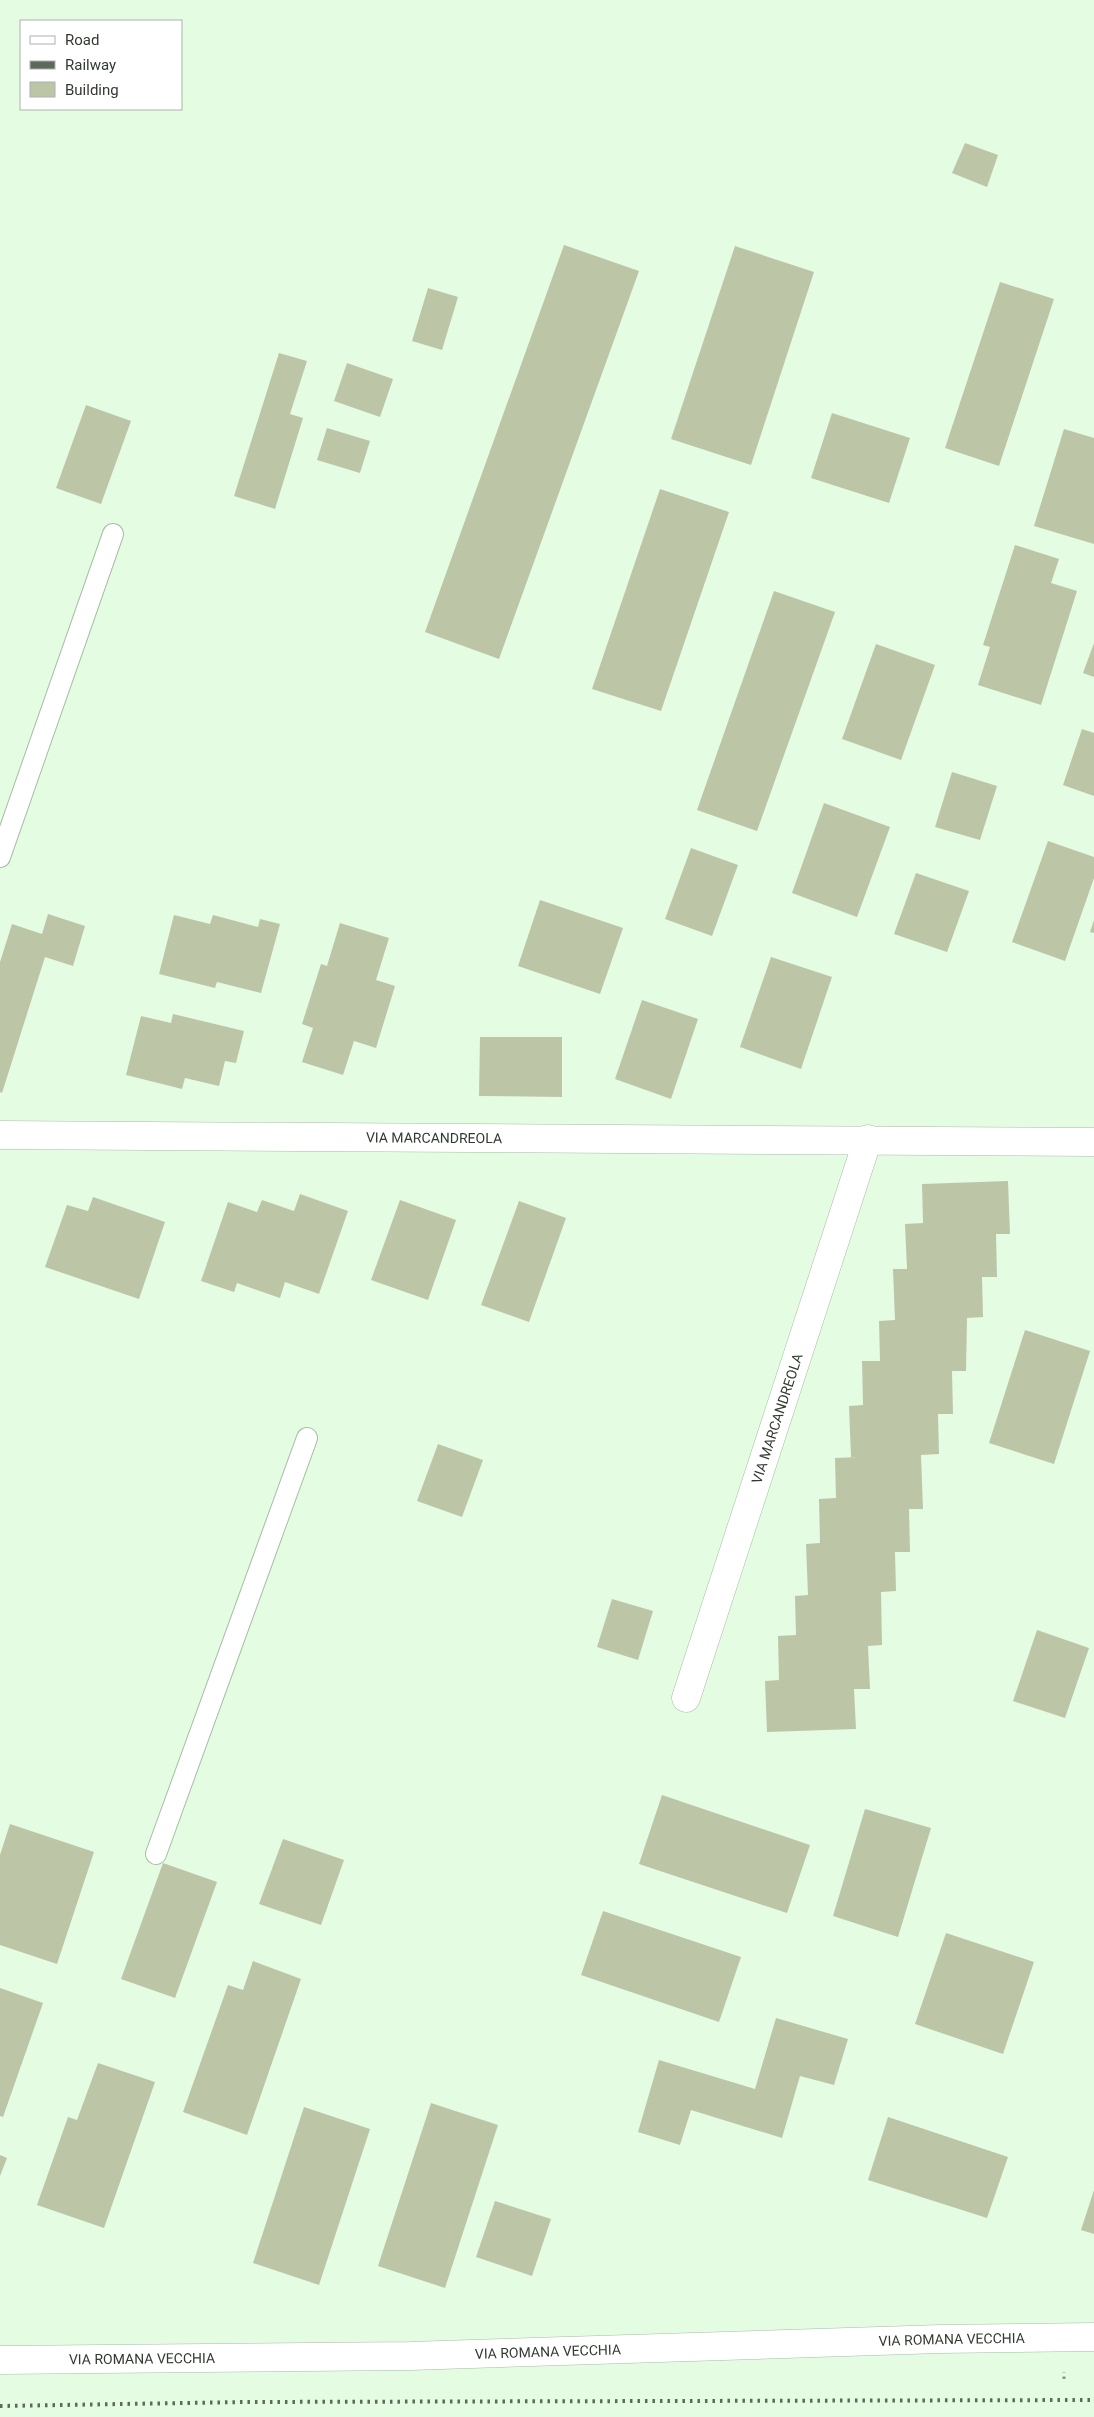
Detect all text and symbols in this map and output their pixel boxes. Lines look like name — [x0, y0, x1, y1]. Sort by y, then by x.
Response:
legend — [20, 20, 182, 110]
text: Road — [65, 31, 99, 49]
text: Railway — [65, 56, 116, 74]
text: Building — [65, 81, 119, 99]
street label: VIA MARCANDREOLA — [366, 1129, 502, 1146]
street label: VIA MARCANDREOLA — [748, 1351, 806, 1486]
street label: VIA ROMANA VECCHIA — [878, 2330, 1025, 2349]
street label: VIA ROMANA VECCHIA — [475, 2341, 621, 2362]
street label: VIA ROMANA VECCHIA — [69, 2350, 215, 2367]

